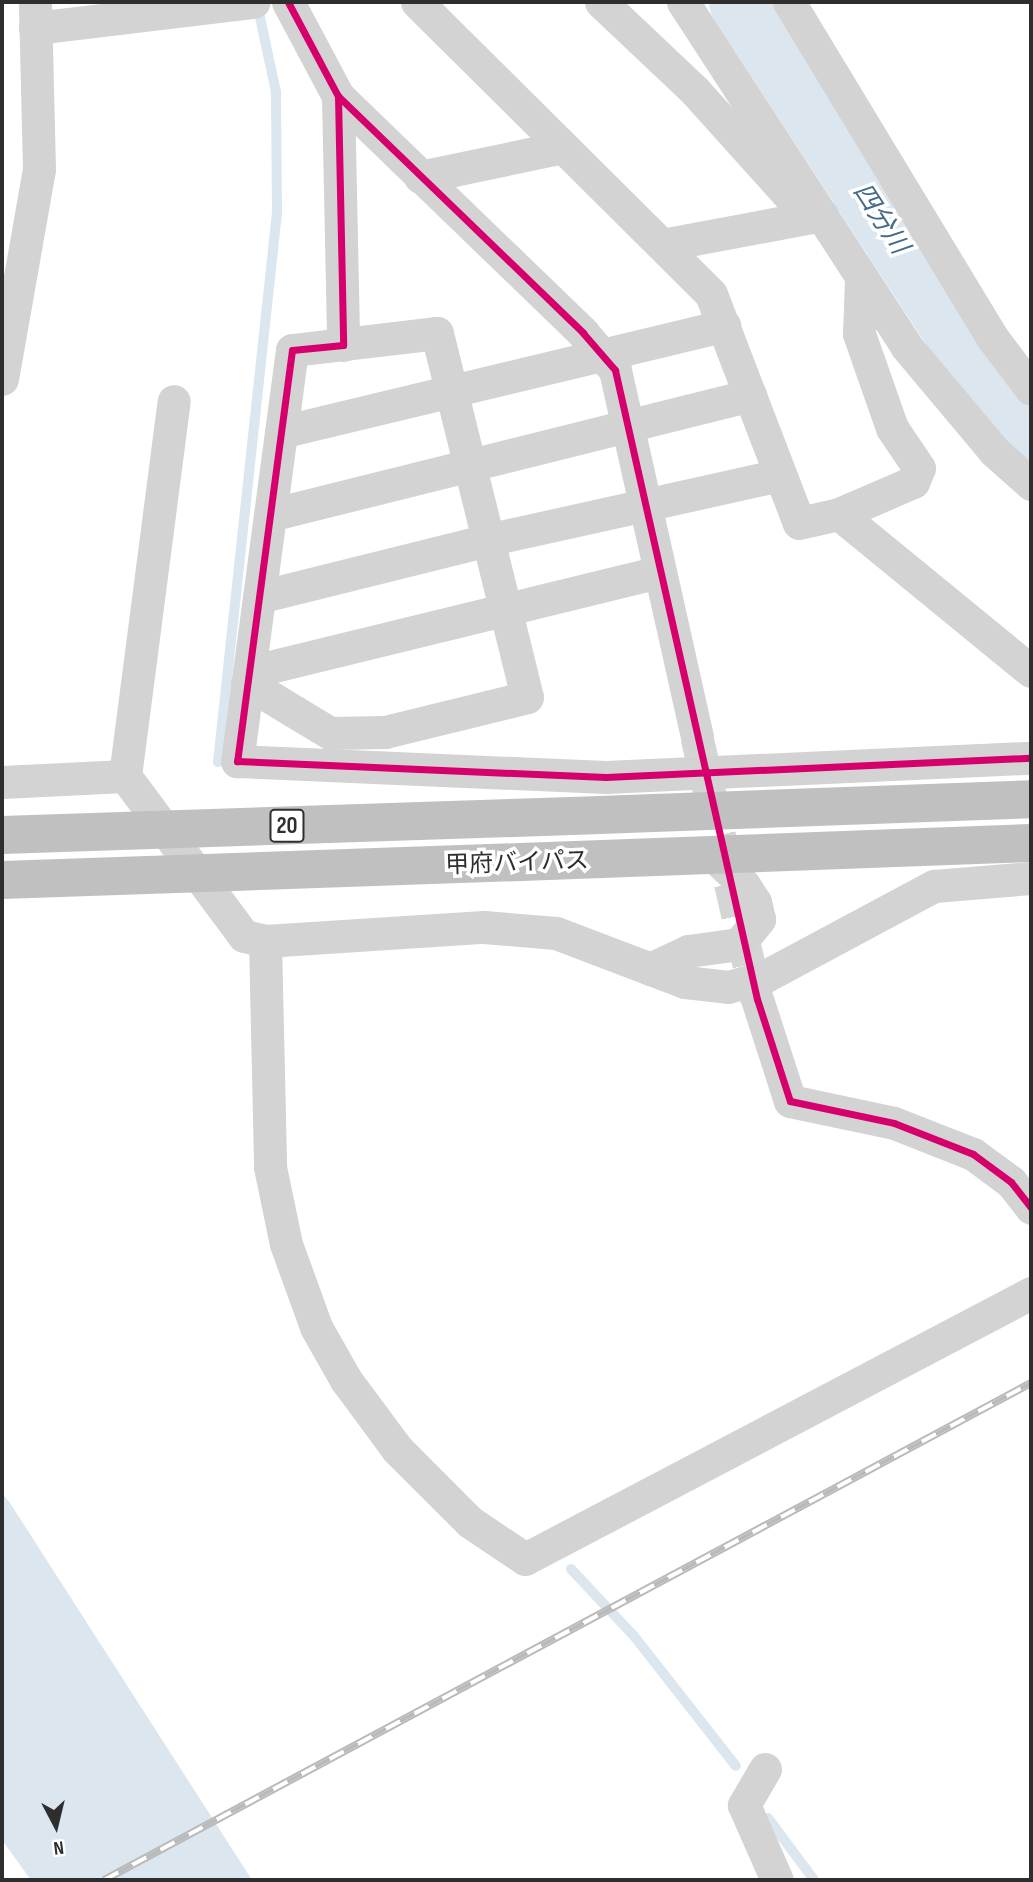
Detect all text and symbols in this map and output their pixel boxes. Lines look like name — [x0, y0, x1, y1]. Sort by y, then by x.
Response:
water label: 四分川 — [846, 178, 914, 260]
road number: 20 — [268, 806, 306, 846]
street label: 甲府バイパス — [445, 846, 589, 880]
north arrow — [21, 1791, 91, 1861]
text: N — [52, 1835, 65, 1859]

